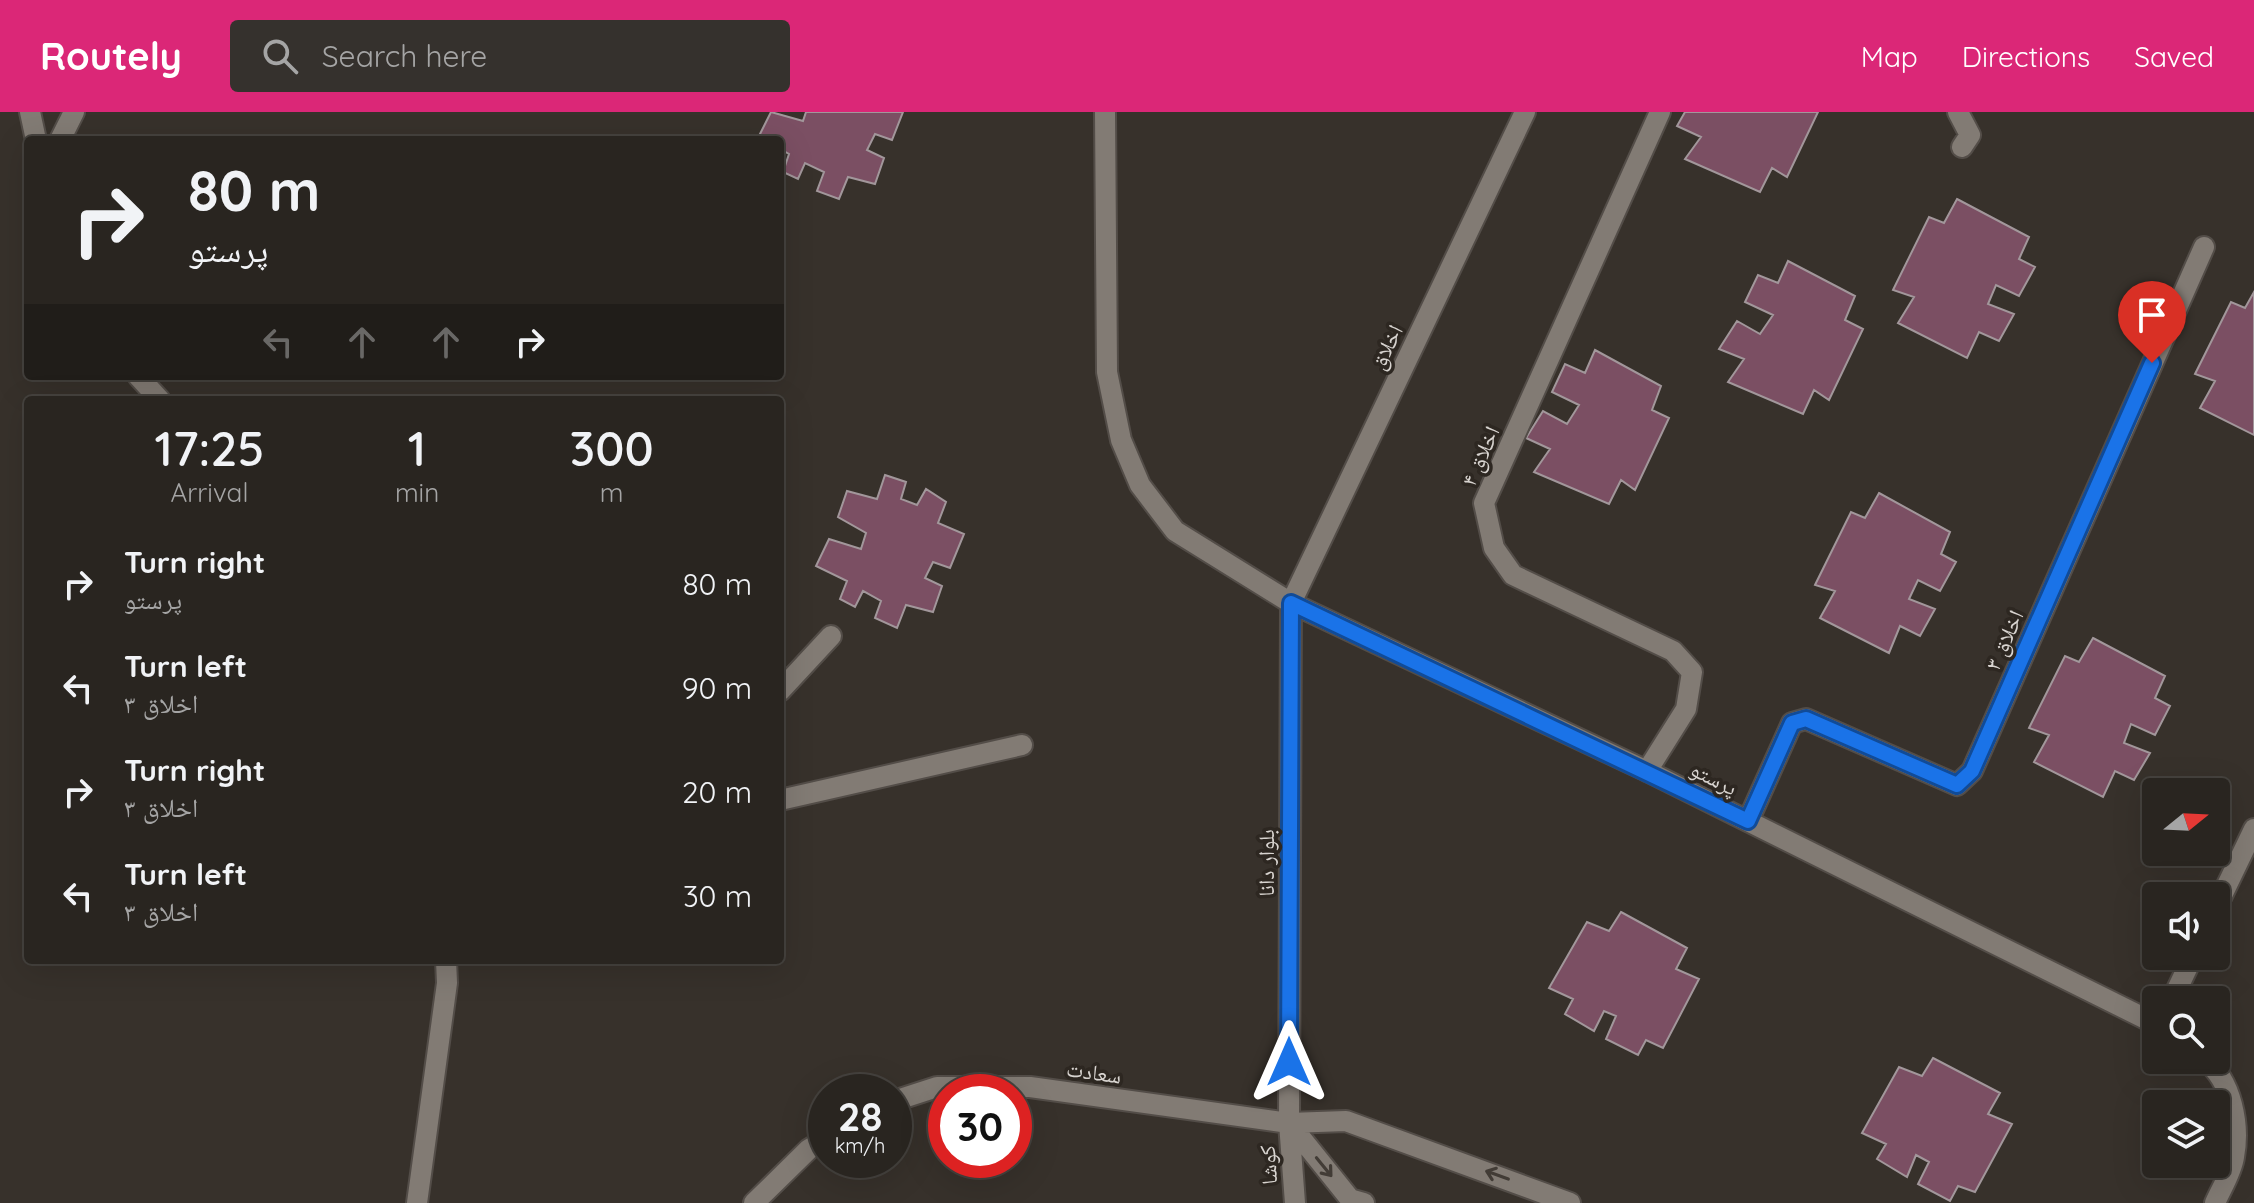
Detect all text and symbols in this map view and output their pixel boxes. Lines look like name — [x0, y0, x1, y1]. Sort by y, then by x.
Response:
search box — [230, 20, 790, 92]
text: Routely — [40, 32, 182, 80]
icon: search — [258, 34, 302, 78]
text: Search here — [322, 37, 487, 75]
text: Map — [1861, 39, 1918, 74]
text: Directions — [1962, 39, 2090, 74]
text: Saved — [2134, 39, 2214, 74]
text: 80 m — [188, 155, 320, 225]
icon: right — [56, 168, 160, 272]
text: پرستو — [188, 226, 268, 271]
pin — [2118, 281, 2186, 363]
icon: arrive — [2130, 293, 2174, 337]
icon: left — [256, 320, 300, 364]
icon: ahead — [340, 320, 384, 364]
icon: ahead — [424, 320, 468, 364]
icon: right — [508, 320, 552, 364]
street label: اخلاق — [1363, 320, 1409, 374]
text: 17:25 — [154, 418, 265, 478]
text: 1 — [408, 418, 426, 478]
text: 300 — [570, 418, 654, 478]
street label: اخلاق ۴ — [1454, 422, 1506, 490]
text: Arrival — [171, 476, 248, 509]
text: min — [395, 476, 439, 509]
text: m — [600, 476, 623, 509]
text: Turn right — [124, 543, 265, 581]
icon: right — [56, 562, 100, 606]
text: 80 m — [682, 565, 752, 603]
text: پرستو — [124, 583, 182, 616]
street label: اخلاق ۳ — [1978, 606, 2030, 674]
text: Turn left — [124, 647, 247, 685]
icon: left — [56, 666, 100, 710]
text: 90 m — [682, 669, 752, 707]
text: اخلاق ۳ — [124, 687, 198, 720]
text: Turn right — [124, 751, 265, 789]
street label: پرستو — [1686, 754, 1742, 802]
icon: right — [56, 770, 100, 814]
text: 20 m — [682, 773, 752, 811]
north arrow — [2142, 778, 2230, 866]
map controls — [2142, 778, 2230, 1178]
text: اخلاق ۳ — [124, 791, 198, 824]
street label: بلوار دانا — [1252, 829, 1280, 897]
text: Turn left — [124, 855, 247, 893]
icon: left — [56, 874, 100, 918]
text: 30 m — [683, 877, 752, 915]
button: sound — [2142, 882, 2230, 970]
text: اخلاق ۳ — [124, 895, 198, 928]
button: search — [2142, 986, 2230, 1074]
position arrow — [1247, 1020, 1331, 1104]
street label: سعادت — [1065, 1054, 1123, 1090]
speed limit sign: 30 — [928, 1074, 1032, 1178]
button: layers — [2142, 1090, 2230, 1178]
text: 28 — [838, 1091, 882, 1141]
text: km/h — [835, 1133, 885, 1158]
street label: کوشا — [1253, 1144, 1283, 1186]
one-way arrow — [1315, 1156, 1333, 1176]
one-way arrow — [1485, 1167, 1510, 1182]

